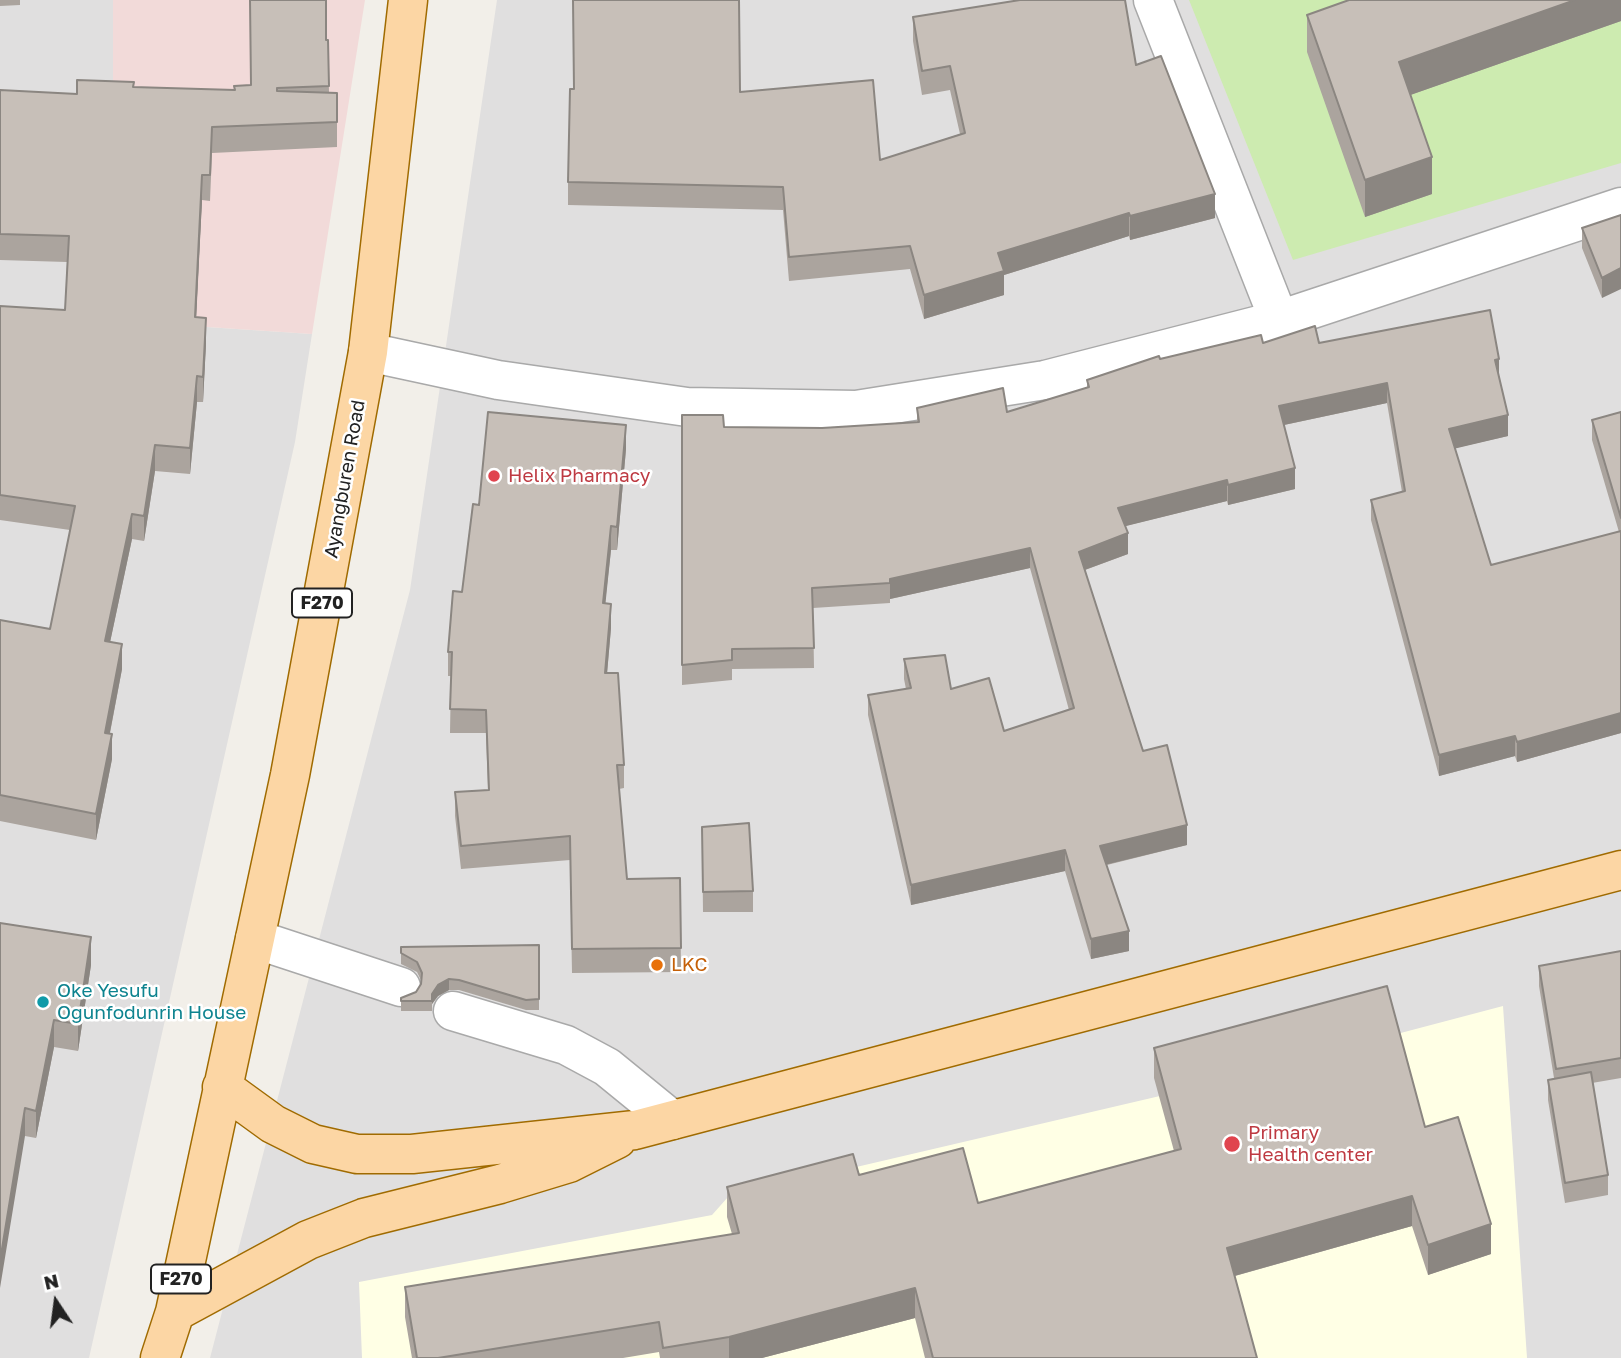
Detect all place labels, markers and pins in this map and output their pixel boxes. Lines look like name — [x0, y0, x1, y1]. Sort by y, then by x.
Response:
place label: Helix Pharmacy — [508, 465, 650, 487]
marker: Helix Pharmacy — [486, 468, 502, 484]
place label: LKC — [671, 954, 707, 976]
marker: LKC — [649, 957, 665, 973]
place label: Oke Yesufu Ogunfodunrin House — [57, 980, 246, 1024]
marker: Oke Yesufu Ogunfodunrin House — [35, 994, 51, 1010]
place label: Primary Health center — [1248, 1122, 1373, 1166]
marker: Primary Health center — [1222, 1134, 1242, 1154]

